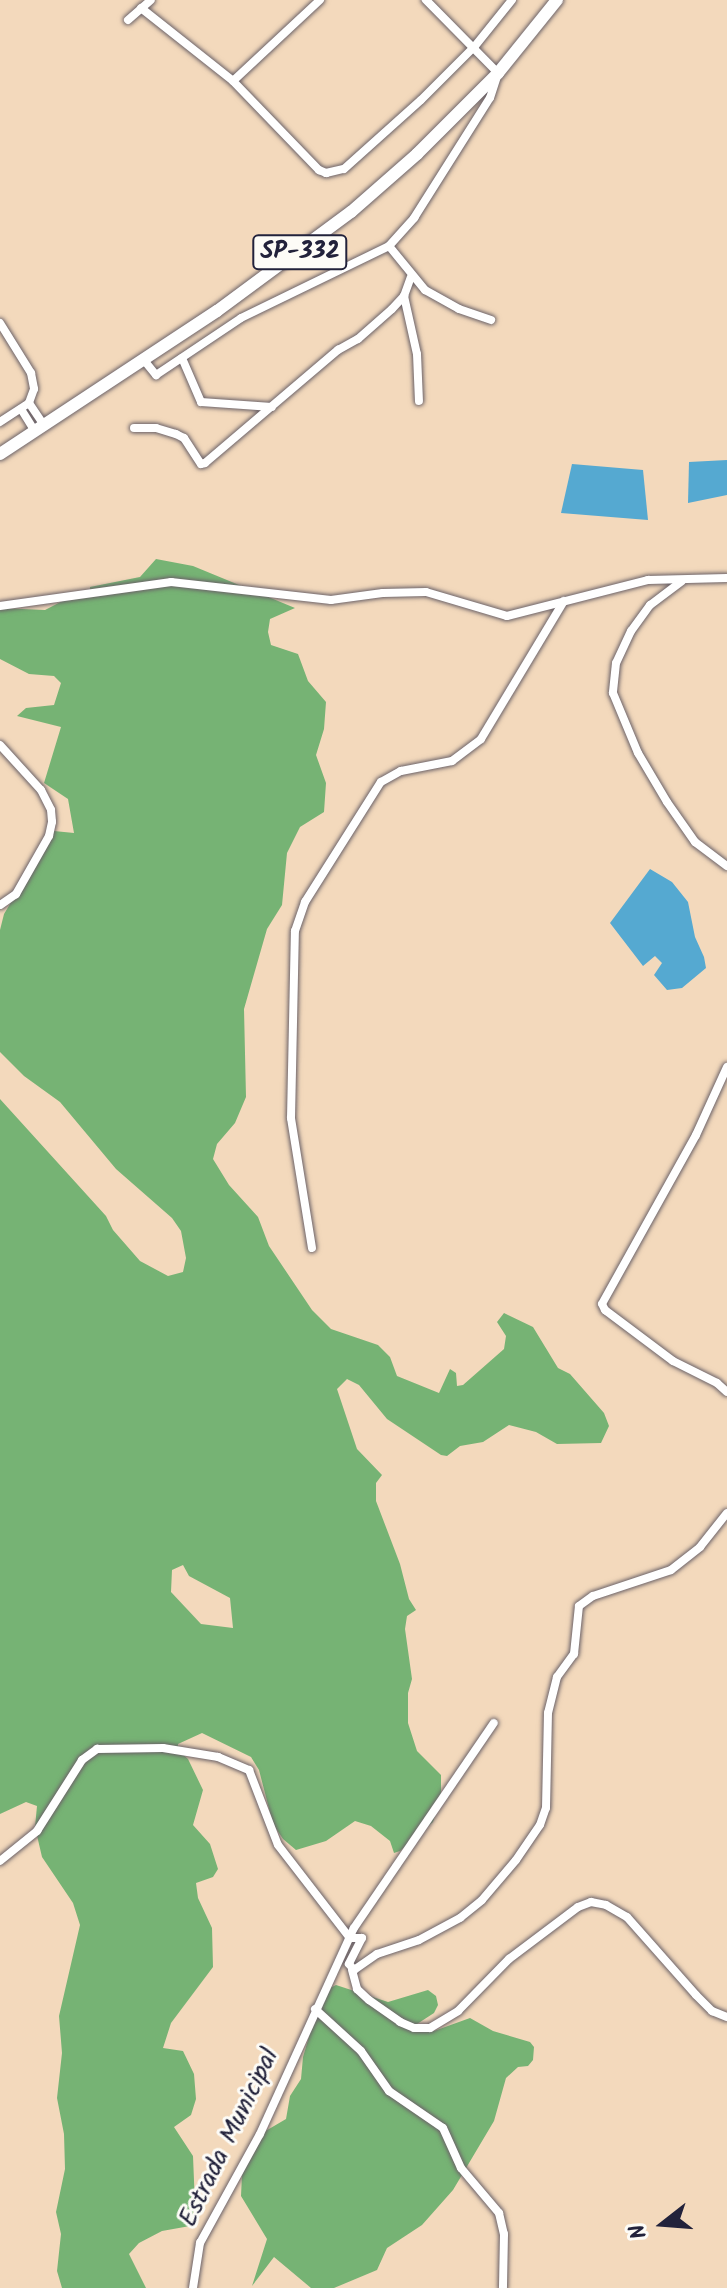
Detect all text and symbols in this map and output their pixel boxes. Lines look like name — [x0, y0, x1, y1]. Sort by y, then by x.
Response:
road number: SP-332 — [252, 232, 348, 272]
street label: Estrada Municipal — [173, 2044, 287, 2232]
north arrow — [623, 2184, 703, 2264]
text: N — [621, 2219, 658, 2243]

